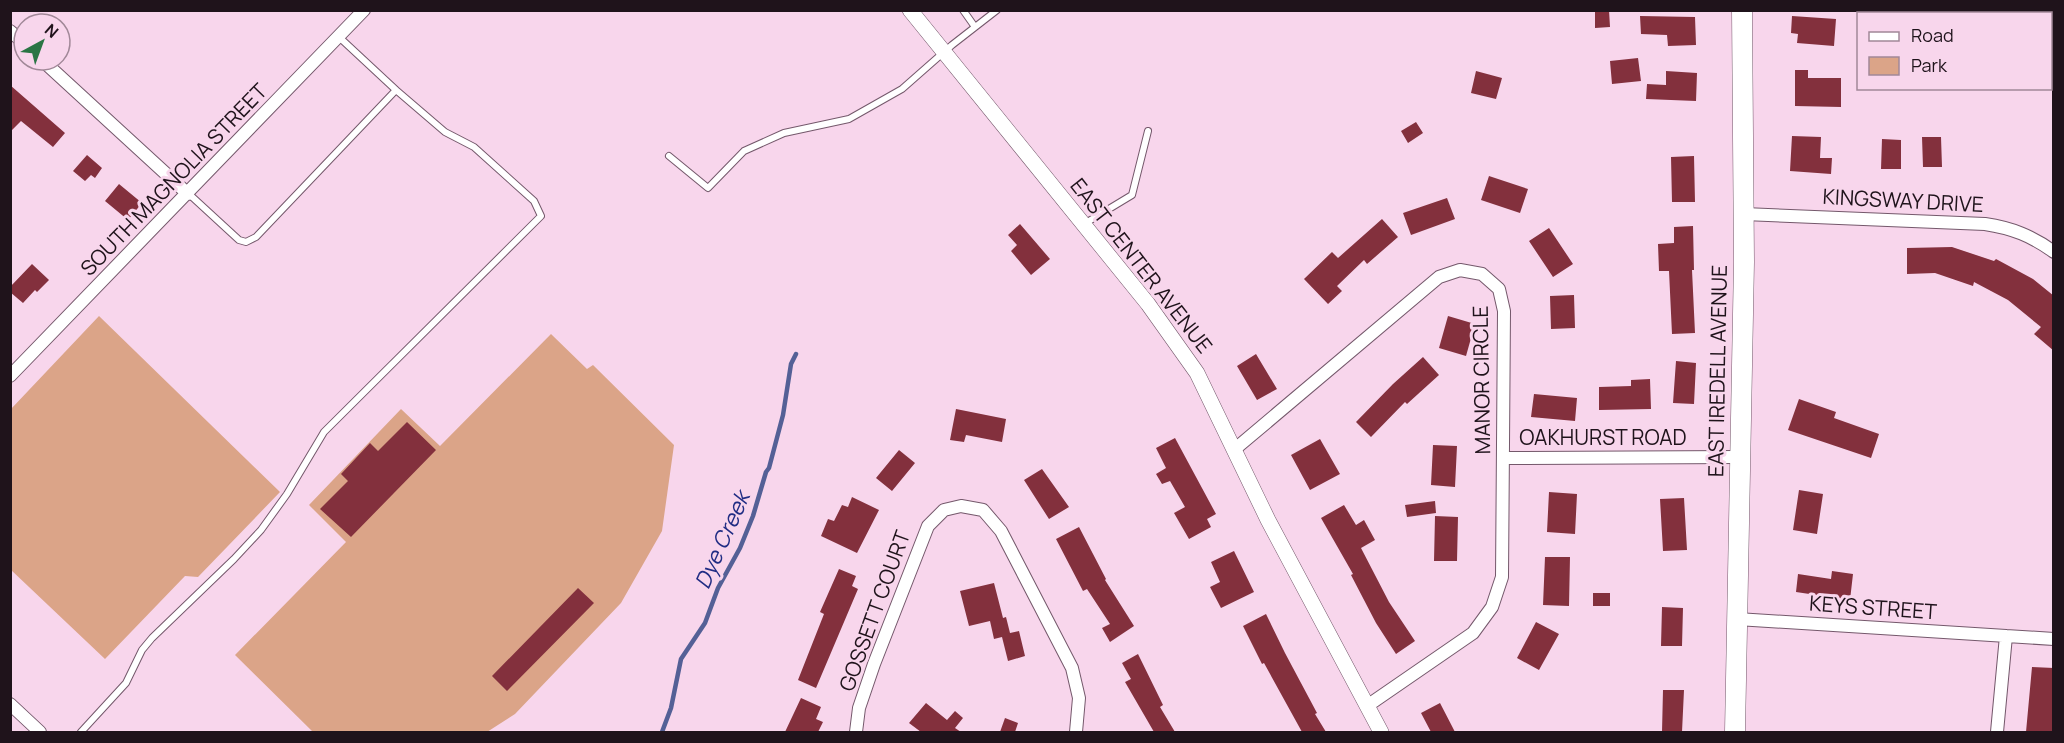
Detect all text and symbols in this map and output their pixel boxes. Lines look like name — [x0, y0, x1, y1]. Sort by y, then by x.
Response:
north arrow — [12, 12, 72, 72]
legend — [1857, 12, 2052, 90]
text: N — [40, 19, 63, 43]
text: Road — [1911, 23, 1954, 47]
text: Park — [1911, 53, 1948, 77]
street label: SOUTH MAGNOLIA STREET — [74, 77, 273, 282]
street label: EAST CENTER AVENUE — [1065, 172, 1219, 359]
street label: KINGSWAY DRIVE — [1822, 182, 1984, 218]
street label: EAST IREDELL AVENUE — [1701, 265, 1733, 477]
street label: MANOR CIRCLE — [1466, 305, 1496, 455]
street label: OAKHURST ROAD — [1519, 423, 1687, 451]
water label: Dye Creek — [687, 484, 758, 593]
street label: GOSSETT COURT — [832, 526, 916, 695]
street label: KEYS STREET — [1808, 589, 1938, 625]

